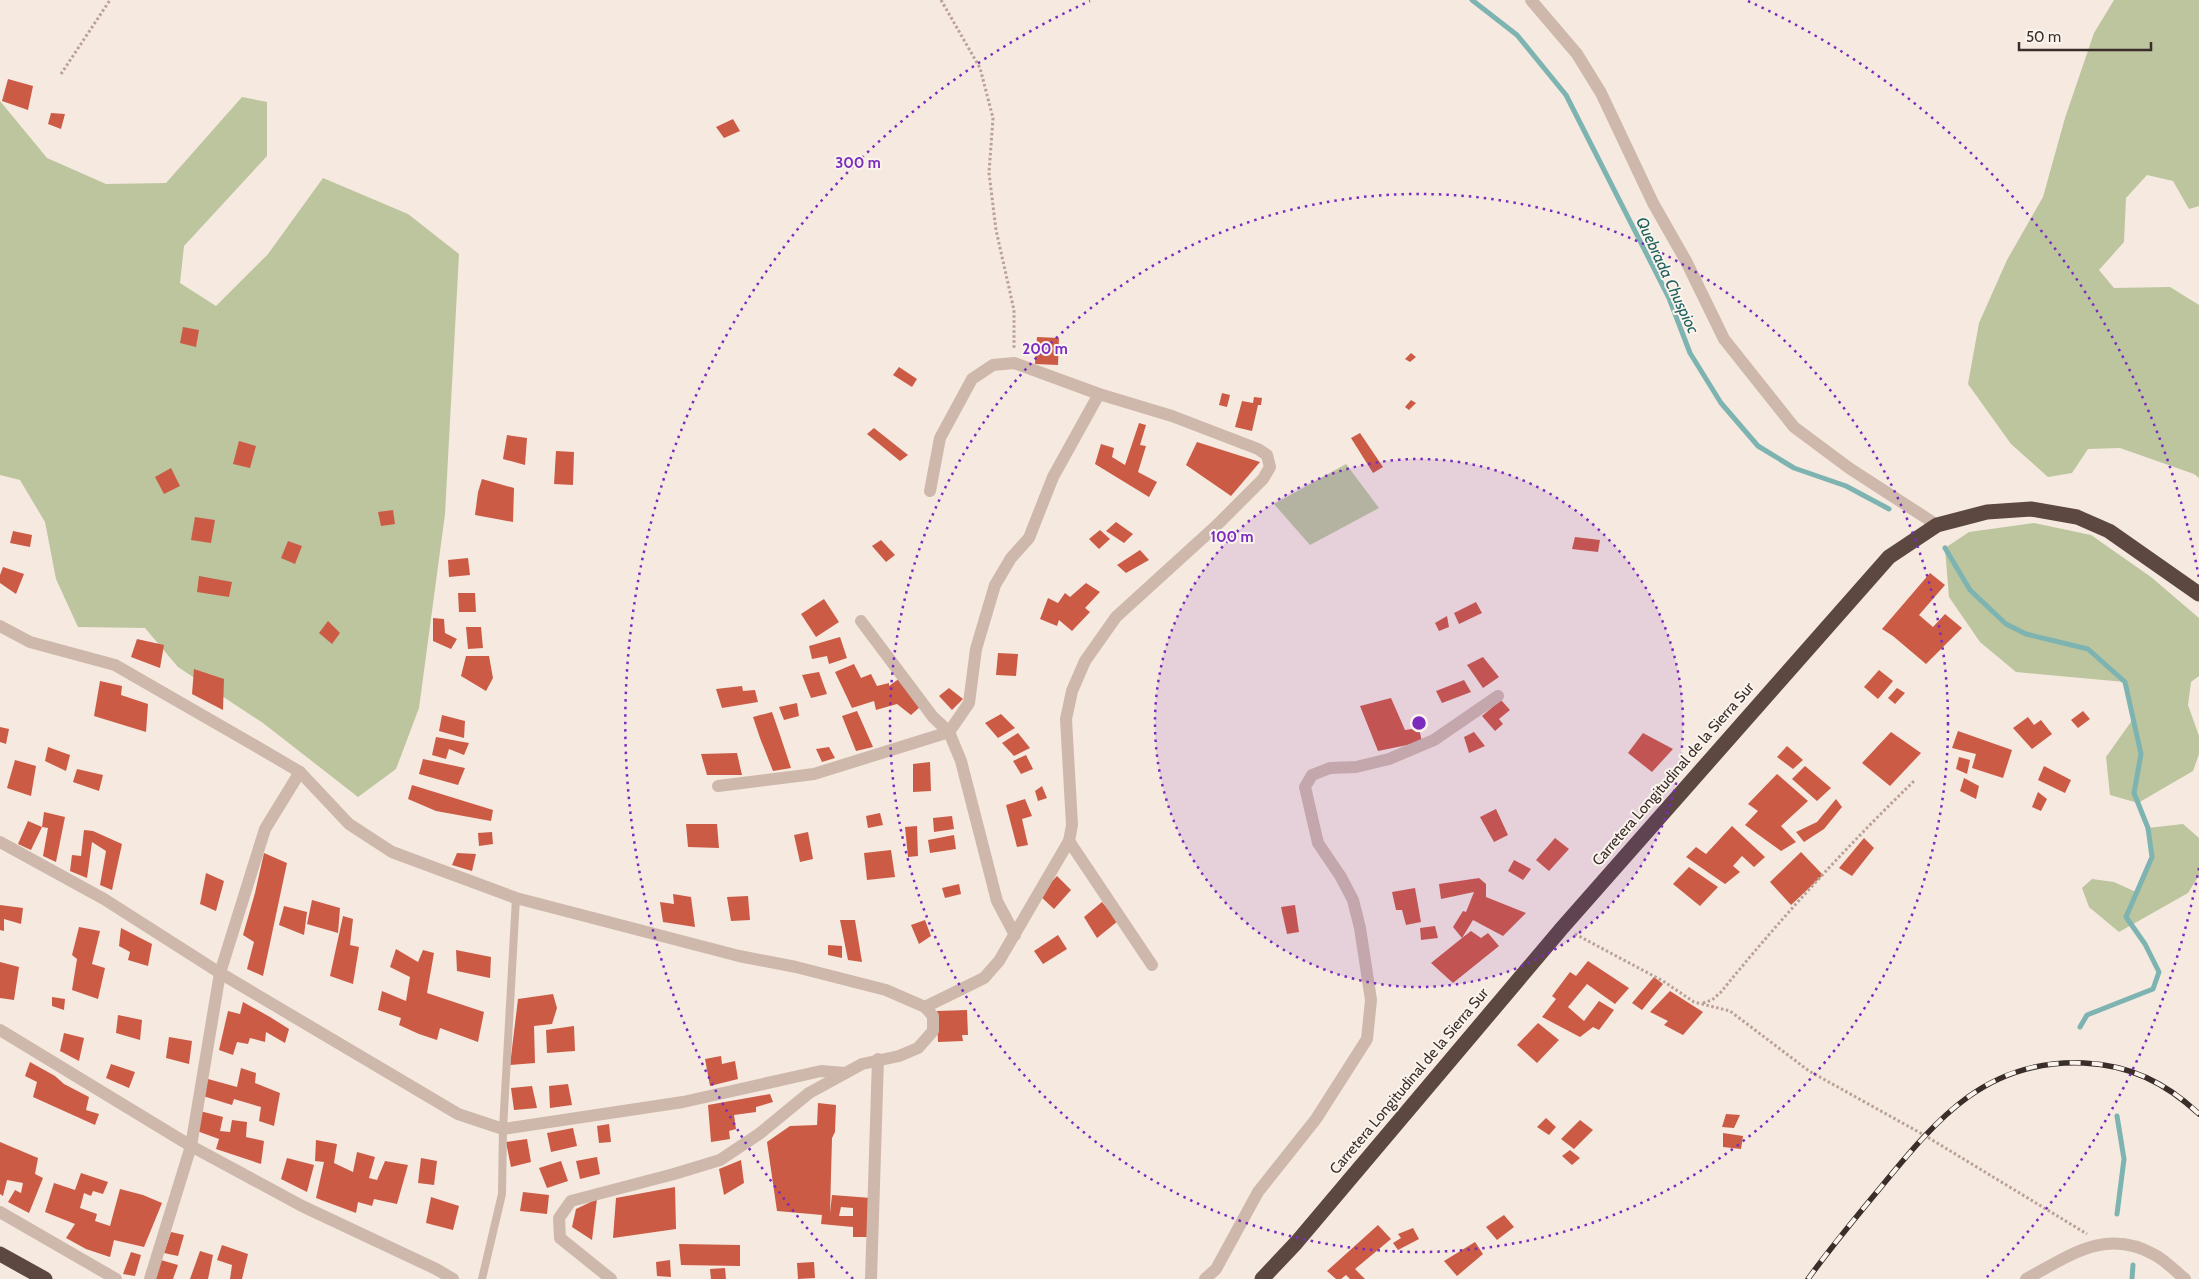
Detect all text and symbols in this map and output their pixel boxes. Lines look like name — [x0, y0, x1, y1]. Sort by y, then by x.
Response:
scale bar — [2019, 20, 2152, 52]
text: 50 m — [2026, 28, 2061, 46]
text: 300 m — [835, 154, 881, 172]
water label: Quebrada Chuspioc — [1632, 214, 1703, 337]
text: 200 m — [1022, 340, 1068, 358]
text: 100 m — [1210, 528, 1254, 546]
street label: Carretera Longitudinal de la Sierra Sur — [1588, 678, 1758, 869]
centre of rings — [1410, 714, 1428, 732]
street label: Carretera Longitudinal de la Sierra Sur — [1326, 984, 1492, 1178]

